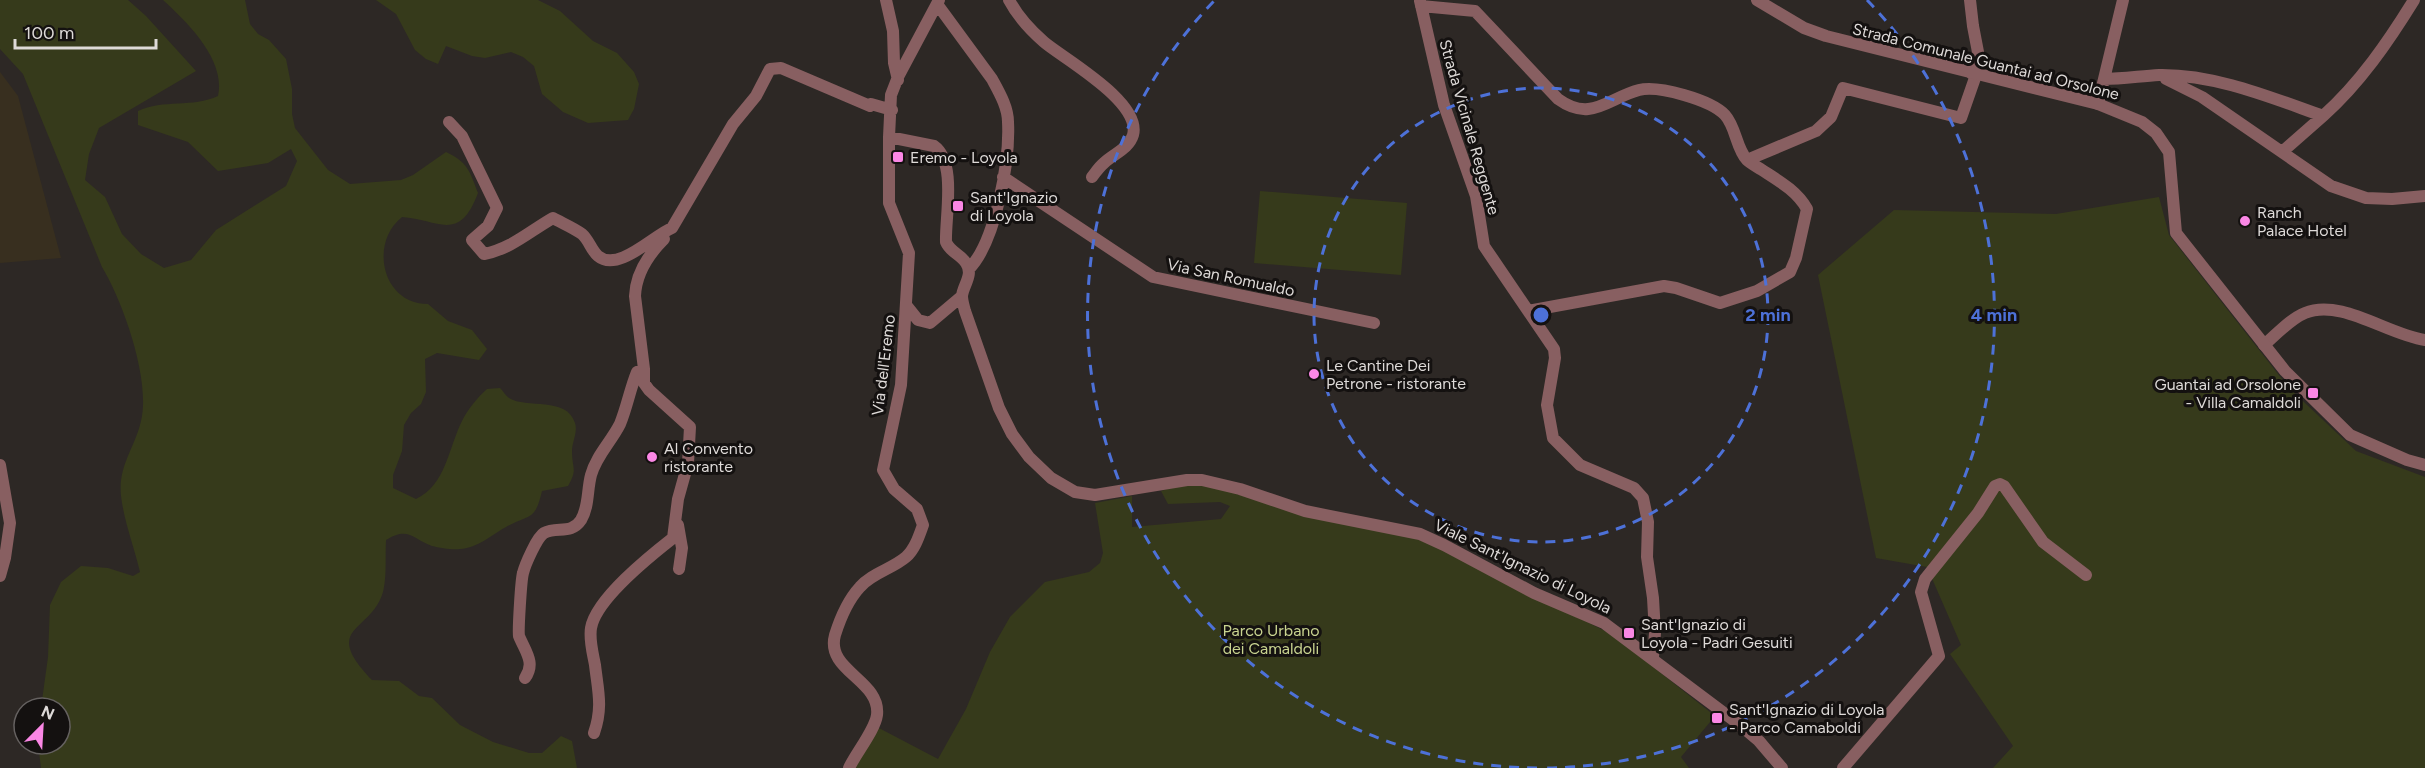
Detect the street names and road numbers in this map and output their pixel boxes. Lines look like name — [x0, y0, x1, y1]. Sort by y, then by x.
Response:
street label: Strada Comunale Guantai ad Orsolone — [1851, 19, 2121, 104]
street label: Strada Vicinale Reggente — [1435, 37, 1504, 217]
street label: Via San Romualdo — [1165, 255, 1296, 300]
street label: Via dell'Eremo — [868, 313, 899, 417]
street label: Viale Sant'Ignazio di Loyola — [1431, 515, 1614, 618]

